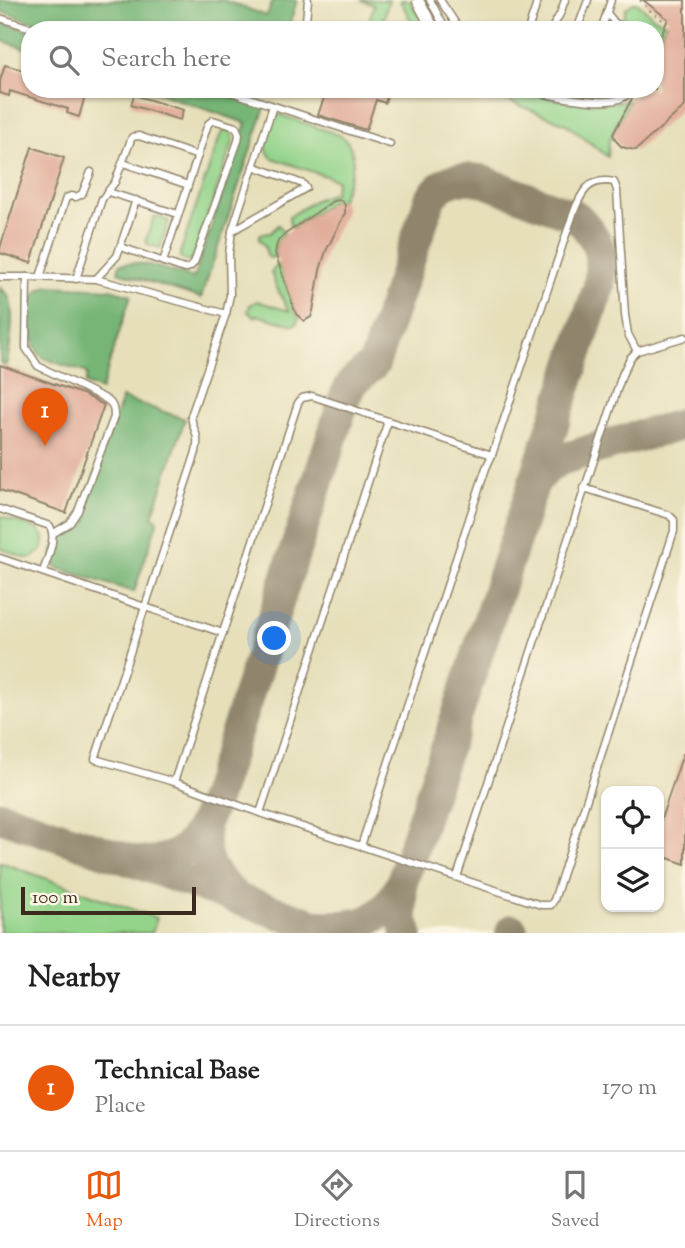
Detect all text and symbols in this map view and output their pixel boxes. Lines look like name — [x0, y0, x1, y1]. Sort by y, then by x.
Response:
search box — [21, 21, 664, 98]
icon: search — [45, 41, 83, 79]
text: Search here — [101, 41, 231, 78]
pin: 1 — [22, 388, 68, 446]
your location — [257, 621, 291, 655]
map controls — [601, 786, 664, 912]
button: locate — [601, 786, 664, 849]
button: layers — [601, 849, 664, 912]
scale bar — [21, 884, 196, 916]
text: 100 m — [32, 885, 78, 912]
text: Nearby — [28, 957, 120, 1000]
text: Technical Base — [95, 1053, 260, 1090]
text: 1 — [47, 1072, 55, 1105]
text: 170 m — [602, 1072, 657, 1105]
text: Place — [95, 1090, 146, 1123]
tab: Map — [85, 1166, 123, 1235]
tab: Directions — [294, 1166, 380, 1235]
tab: Saved — [551, 1166, 600, 1235]

